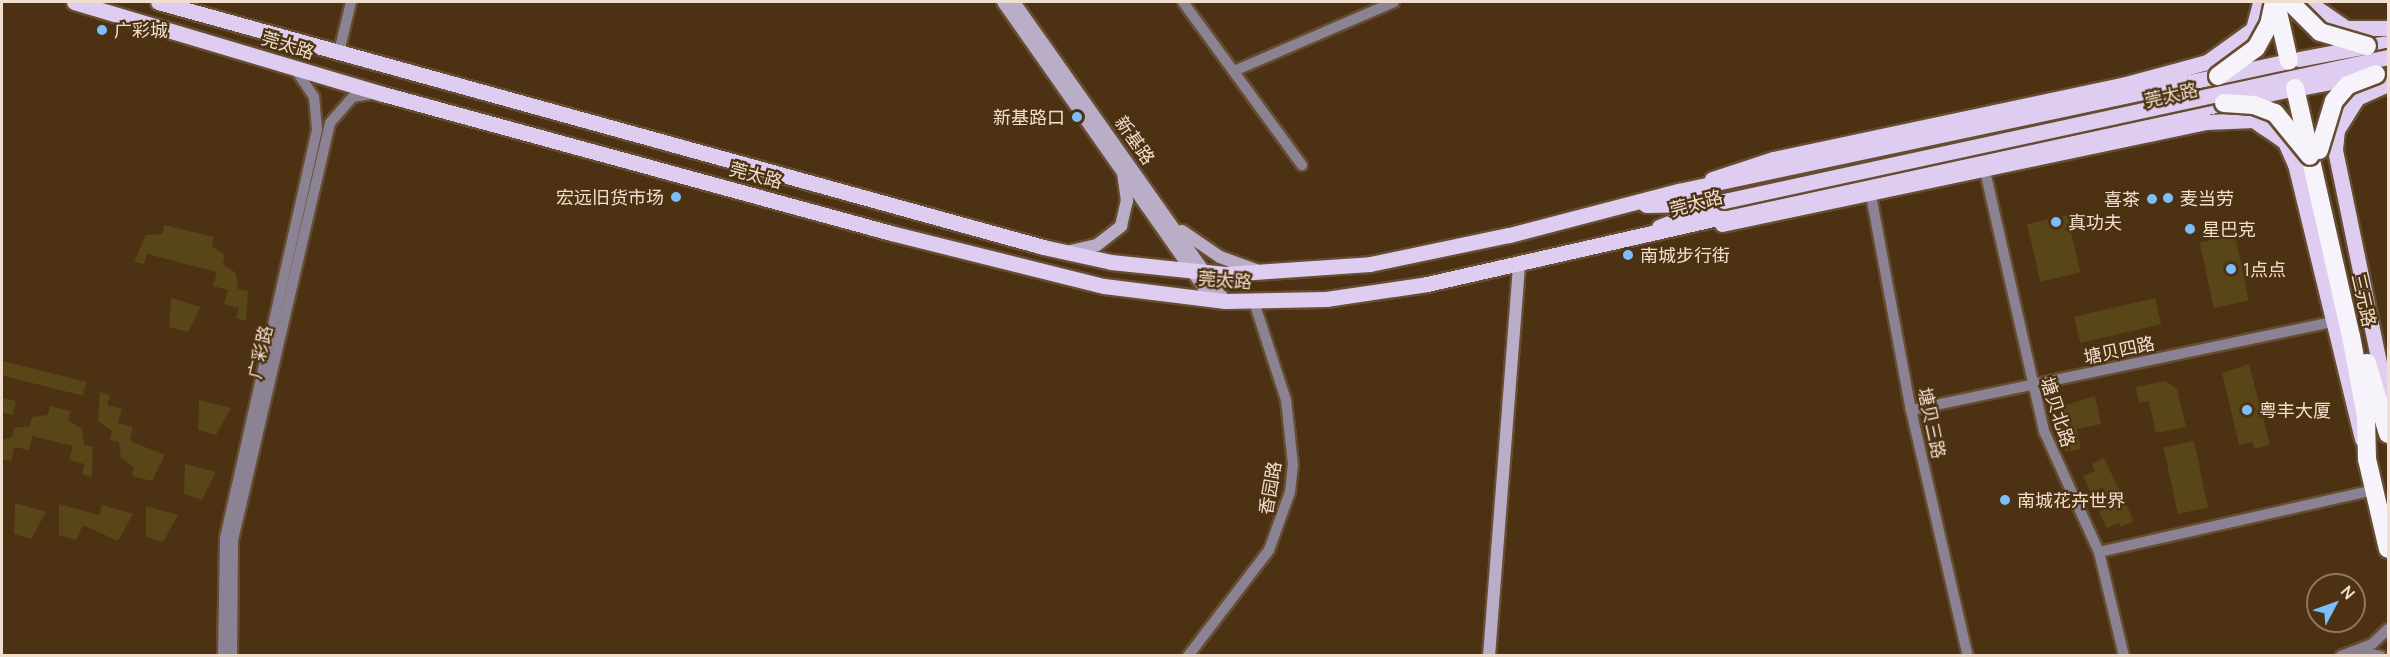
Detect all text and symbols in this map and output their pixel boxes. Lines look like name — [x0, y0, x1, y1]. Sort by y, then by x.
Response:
place label: 广彩城 — [114, 19, 168, 41]
marker: 广彩城 — [95, 23, 109, 37]
street label: 莞太路 — [259, 27, 317, 63]
street label: 莞太路 — [2142, 78, 2200, 112]
place label: 新基路口 — [993, 106, 1065, 128]
marker: 新基路口 — [1070, 110, 1084, 124]
street label: 新基路 — [1111, 112, 1159, 168]
street label: 莞太路 — [727, 158, 785, 192]
place label: 宏远旧货市场 — [556, 186, 664, 208]
street label: 莞太路 — [1667, 186, 1725, 220]
place label: 麦当劳 — [2180, 187, 2234, 209]
place label: 喜茶 — [2104, 188, 2140, 210]
marker: 宏远旧货市场 — [669, 190, 683, 204]
marker: 麦当劳 — [2161, 191, 2175, 205]
marker: 喜茶 — [2145, 192, 2159, 206]
place label: 真功夫 — [2068, 211, 2122, 233]
marker: 真功夫 — [2049, 215, 2063, 229]
place label: 星巴克 — [2202, 218, 2256, 240]
marker: 星巴克 — [2183, 222, 2197, 236]
place label: 南城步行街 — [1640, 244, 1730, 266]
marker: 南城步行街 — [1621, 248, 1635, 262]
place label: 1点点 — [2243, 258, 2286, 280]
marker: 1点点 — [2224, 262, 2238, 276]
street label: 莞太路 — [1197, 267, 1253, 293]
street label: 三元路 — [2347, 271, 2381, 329]
street label: 广彩路 — [243, 323, 277, 381]
street label: 塘贝四路 — [2082, 332, 2156, 368]
street label: 塘贝北路 — [2037, 374, 2079, 450]
street label: 塘贝三路 — [1914, 386, 1950, 460]
place label: 粤丰大厦 — [2259, 399, 2331, 421]
marker: 粤丰大厦 — [2240, 403, 2254, 417]
street label: 香园路 — [1255, 460, 1285, 516]
place label: 南城花卉世界 — [2017, 489, 2125, 511]
marker: 南城花卉世界 — [1998, 493, 2012, 507]
north arrow — [2306, 573, 2366, 633]
text: N — [2336, 581, 2360, 604]

